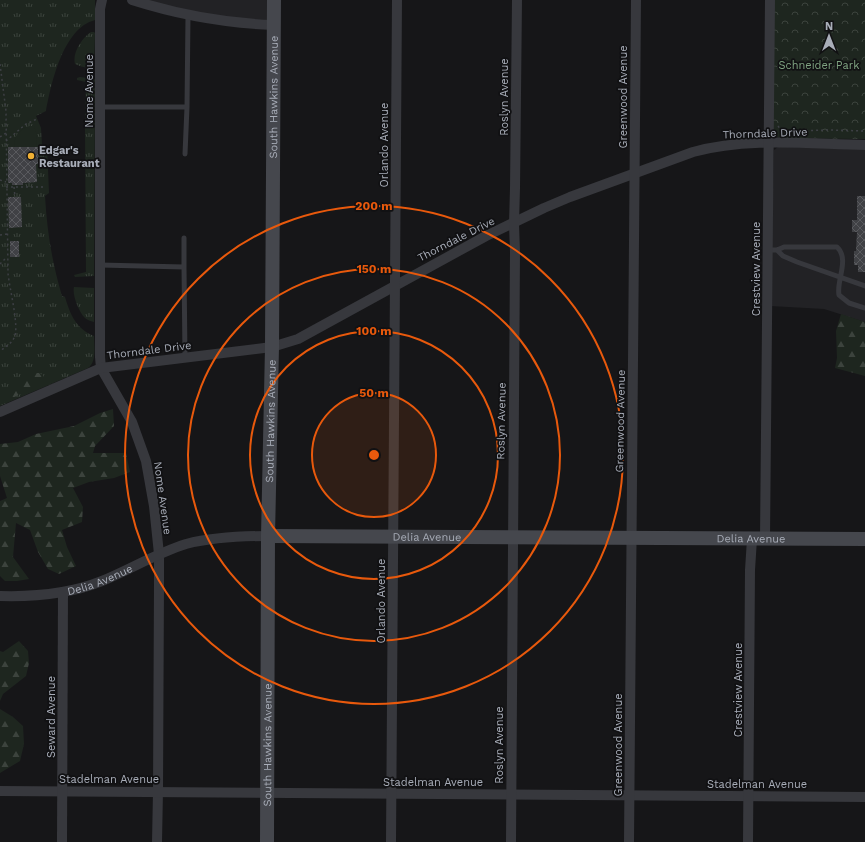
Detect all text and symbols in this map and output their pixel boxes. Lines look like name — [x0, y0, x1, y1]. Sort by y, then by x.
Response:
north arrow — [809, 16, 849, 56]
text: N — [825, 20, 833, 33]
street label: South Hawkins Avenue — [267, 35, 281, 159]
street label: Greenwood Avenue — [617, 45, 630, 149]
street label: Nome Avenue — [83, 54, 96, 128]
street label: Roslyn Avenue — [498, 58, 511, 136]
park label: Schneider Park — [779, 59, 860, 72]
street label: Orlando Avenue — [378, 103, 391, 187]
street label: Thorndale Drive — [722, 126, 808, 141]
place label: Edgar's Restaurant — [39, 144, 100, 170]
marker: Edgar's Restaurant — [26, 151, 36, 161]
text: 200 m — [355, 199, 393, 213]
street label: Thorndale Drive — [415, 214, 497, 265]
street label: Crestview Avenue — [750, 222, 763, 316]
text: 150 m — [357, 262, 391, 276]
text: 100 m — [356, 324, 392, 338]
street label: Thorndale Drive — [106, 339, 192, 362]
street label: South Hawkins Avenue — [263, 359, 279, 483]
street label: Greenwood Avenue — [613, 369, 628, 473]
street label: Roslyn Avenue — [494, 382, 509, 460]
text: 50 m — [359, 386, 389, 400]
centre of rings — [367, 448, 381, 462]
street label: Nome Avenue — [151, 461, 174, 535]
street label: Delia Avenue — [393, 531, 461, 544]
street label: Delia Avenue — [717, 532, 785, 546]
street label: Orlando Avenue — [375, 559, 388, 643]
street label: Delia Avenue — [66, 562, 135, 598]
street label: Crestview Avenue — [732, 643, 745, 737]
street label: Seward Avenue — [45, 676, 58, 758]
street label: South Hawkins Avenue — [261, 683, 275, 807]
street label: Greenwood Avenue — [612, 693, 625, 797]
street label: Roslyn Avenue — [493, 706, 506, 784]
street label: Stadelman Avenue — [59, 773, 159, 786]
street label: Stadelman Avenue — [383, 776, 483, 789]
street label: Stadelman Avenue — [707, 778, 807, 791]

